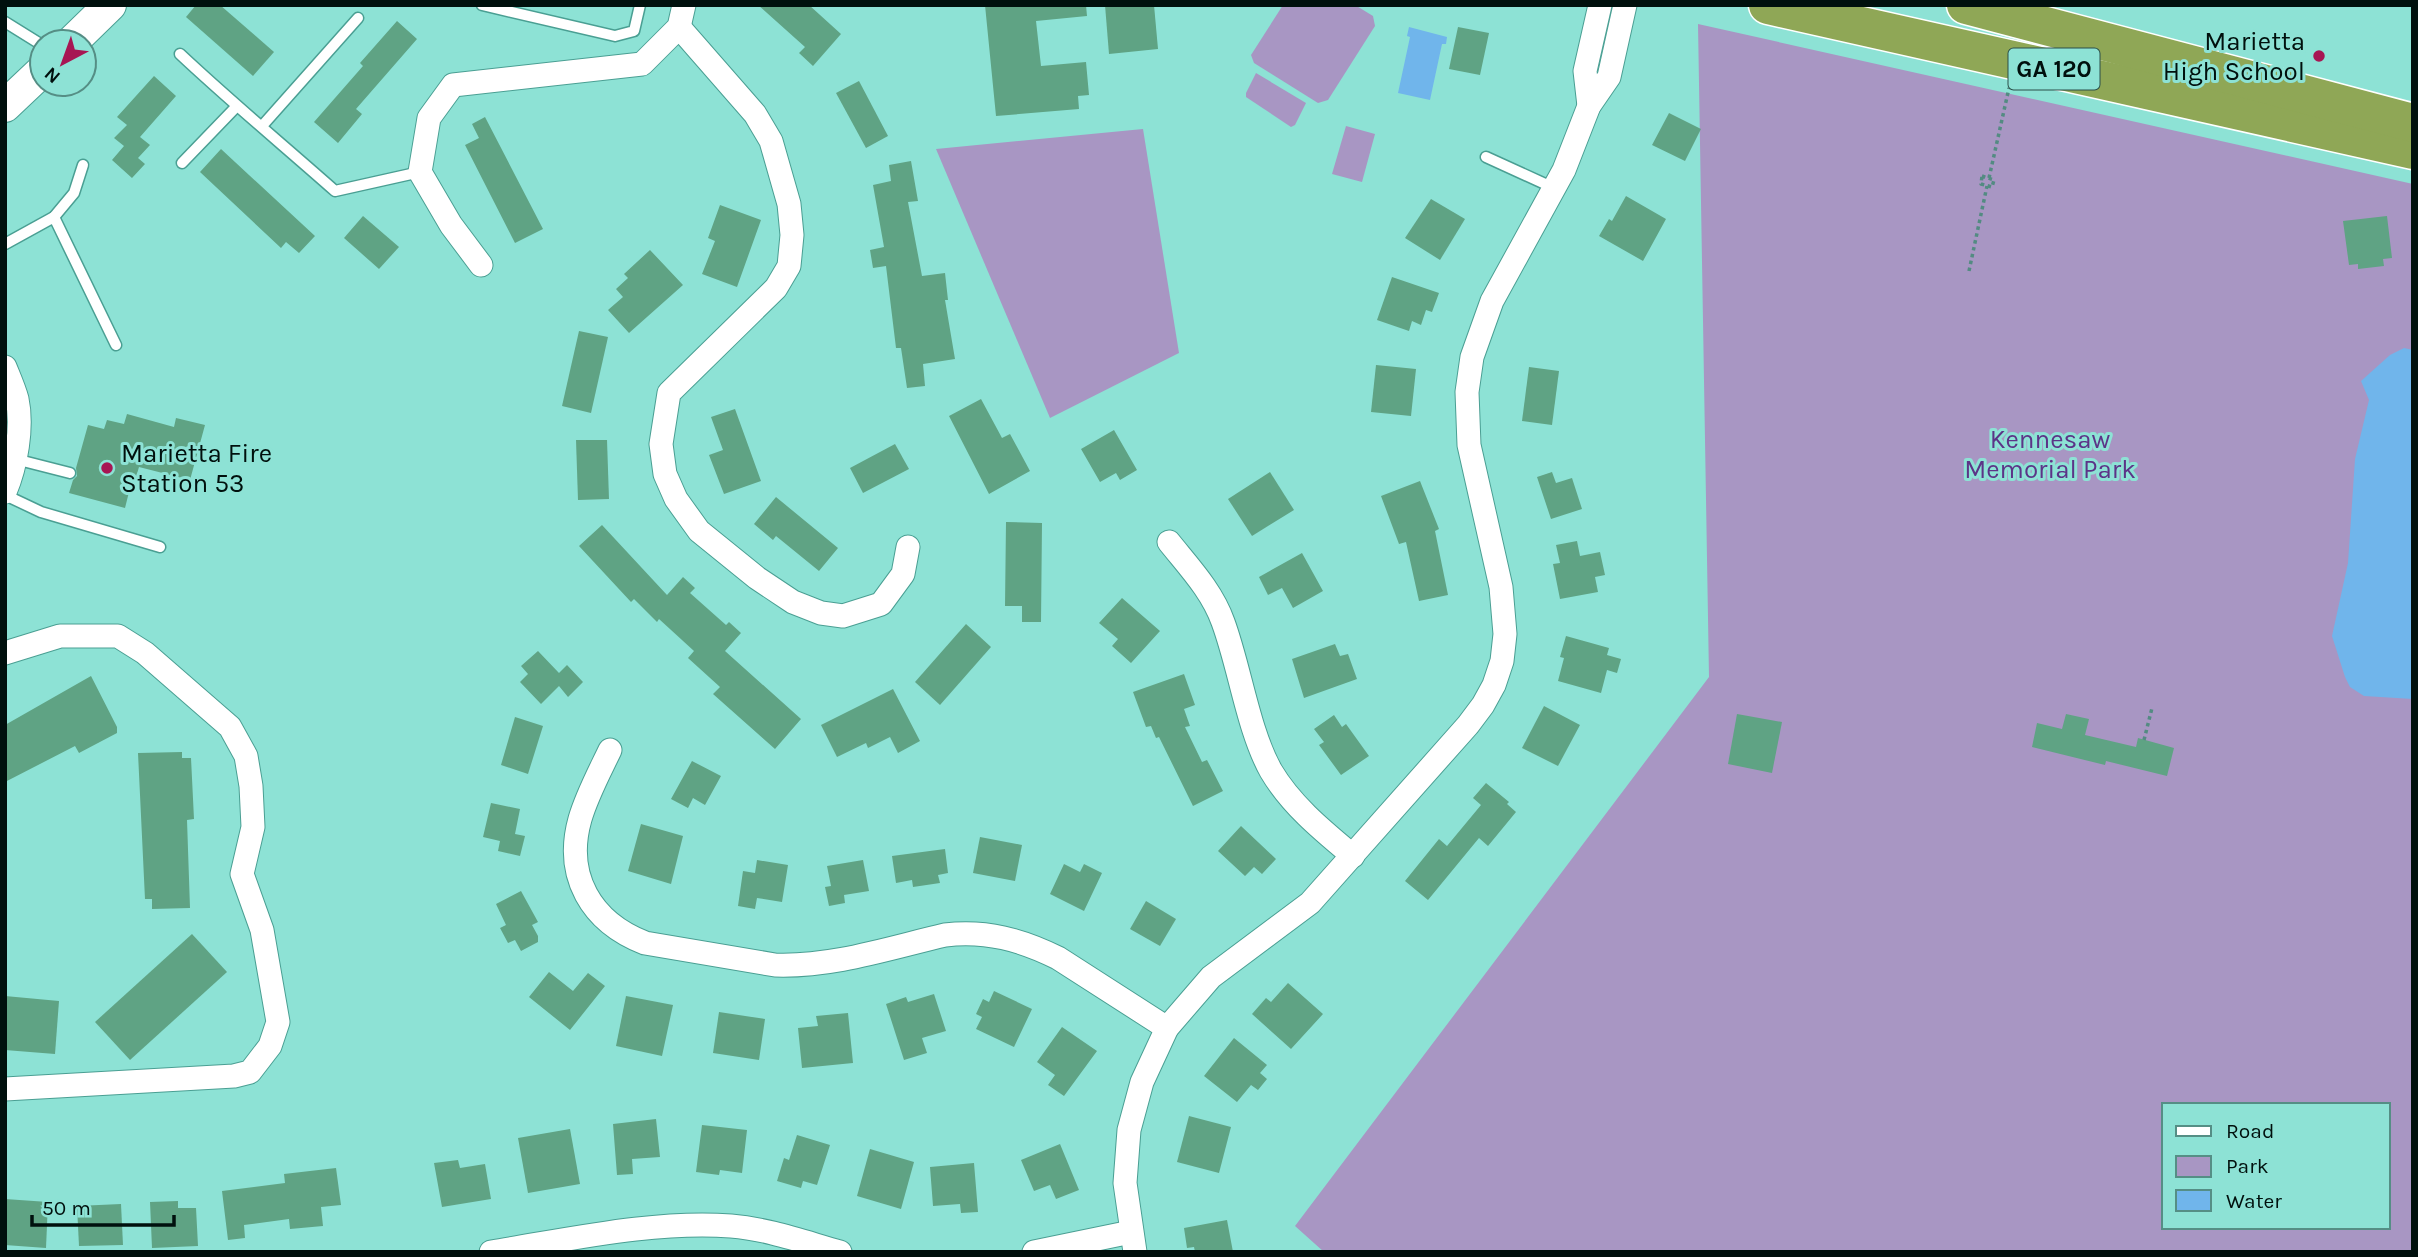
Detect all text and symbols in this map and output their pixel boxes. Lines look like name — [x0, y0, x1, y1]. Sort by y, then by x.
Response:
place label: Marietta High School — [2163, 26, 2305, 87]
north arrow — [28, 28, 98, 98]
road number: GA 120 — [2008, 48, 2100, 90]
marker: Marietta High School — [2311, 48, 2327, 64]
text: N — [40, 62, 65, 88]
park label: Kennesaw Memorial Park — [1964, 424, 2136, 485]
place label: Marietta Fire Station 53 — [121, 438, 272, 499]
marker: Marietta Fire Station 53 — [99, 460, 115, 476]
legend — [2162, 1103, 2390, 1229]
text: Road — [2226, 1119, 2274, 1143]
text: Park — [2226, 1154, 2269, 1178]
scale bar — [32, 1184, 173, 1228]
text: Water — [2226, 1189, 2282, 1213]
text: 50 m — [42, 1196, 91, 1220]

